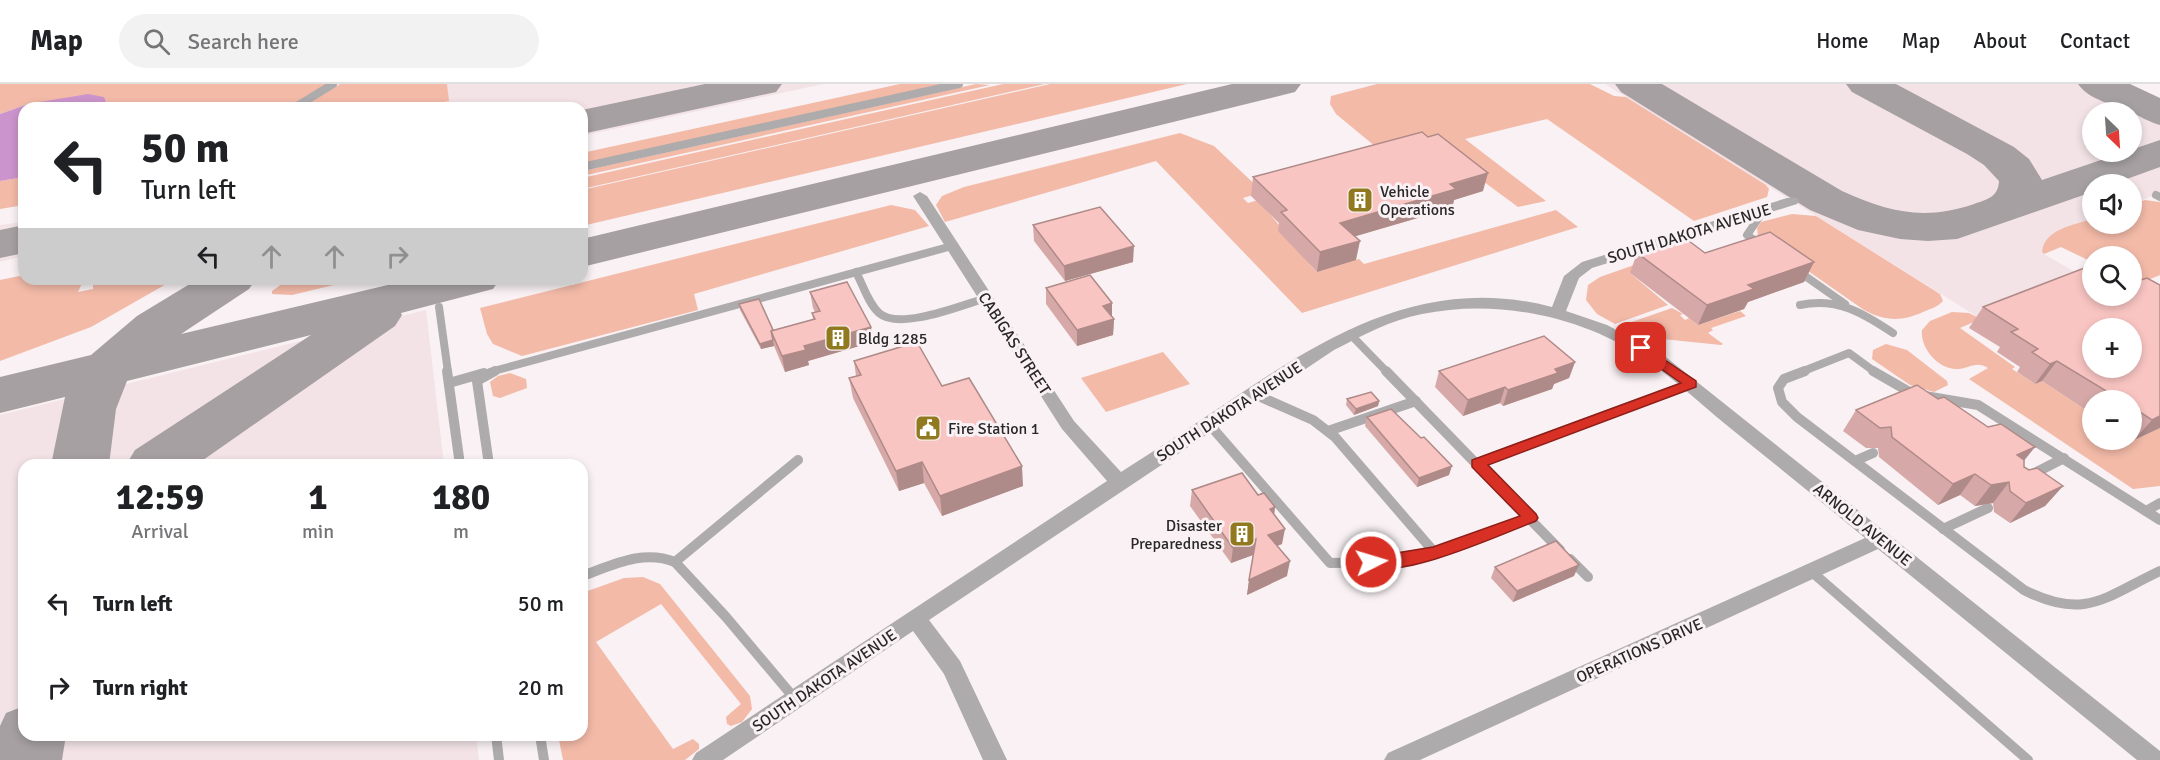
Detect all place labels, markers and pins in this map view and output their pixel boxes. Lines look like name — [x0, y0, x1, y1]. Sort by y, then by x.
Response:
place label: Vehicle Operations — [1380, 182, 1455, 220]
building icon: Vehicle Operations — [1345, 185, 1375, 215]
pin — [1615, 322, 1666, 373]
building icon: Bldg 1285 — [823, 323, 853, 353]
place label: Bldg 1285 — [858, 329, 927, 349]
public building icon: Fire Station 1 — [913, 413, 943, 443]
place label: Fire Station 1 — [948, 419, 1040, 439]
place label: Disaster Preparedness — [1130, 516, 1222, 554]
building icon: Disaster Preparedness — [1227, 519, 1257, 549]

